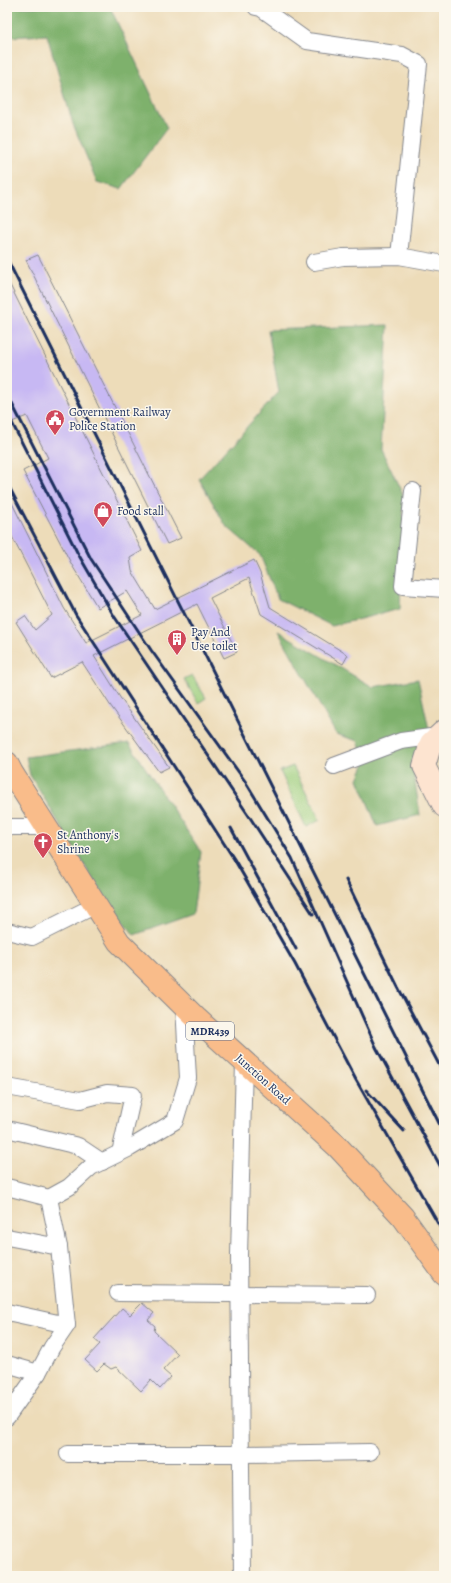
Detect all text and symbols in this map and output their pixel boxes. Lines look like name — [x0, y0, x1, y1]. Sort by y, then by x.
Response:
place label: Government Railway Police Station — [69, 404, 171, 434]
public building icon: Government Railway Police Station — [44, 408, 66, 436]
shop icon: Food stall — [92, 500, 114, 528]
place label: Food stall — [117, 503, 164, 519]
place label: Pay And Use toilet — [191, 624, 237, 654]
building icon: Pay And Use toilet — [166, 628, 188, 656]
place label: St Anthony's Shrine — [57, 827, 119, 857]
church icon: St Anthony's Shrine — [32, 831, 54, 859]
road number: MDR439 — [186, 1022, 234, 1040]
street label: Junction Road — [232, 1050, 294, 1108]

